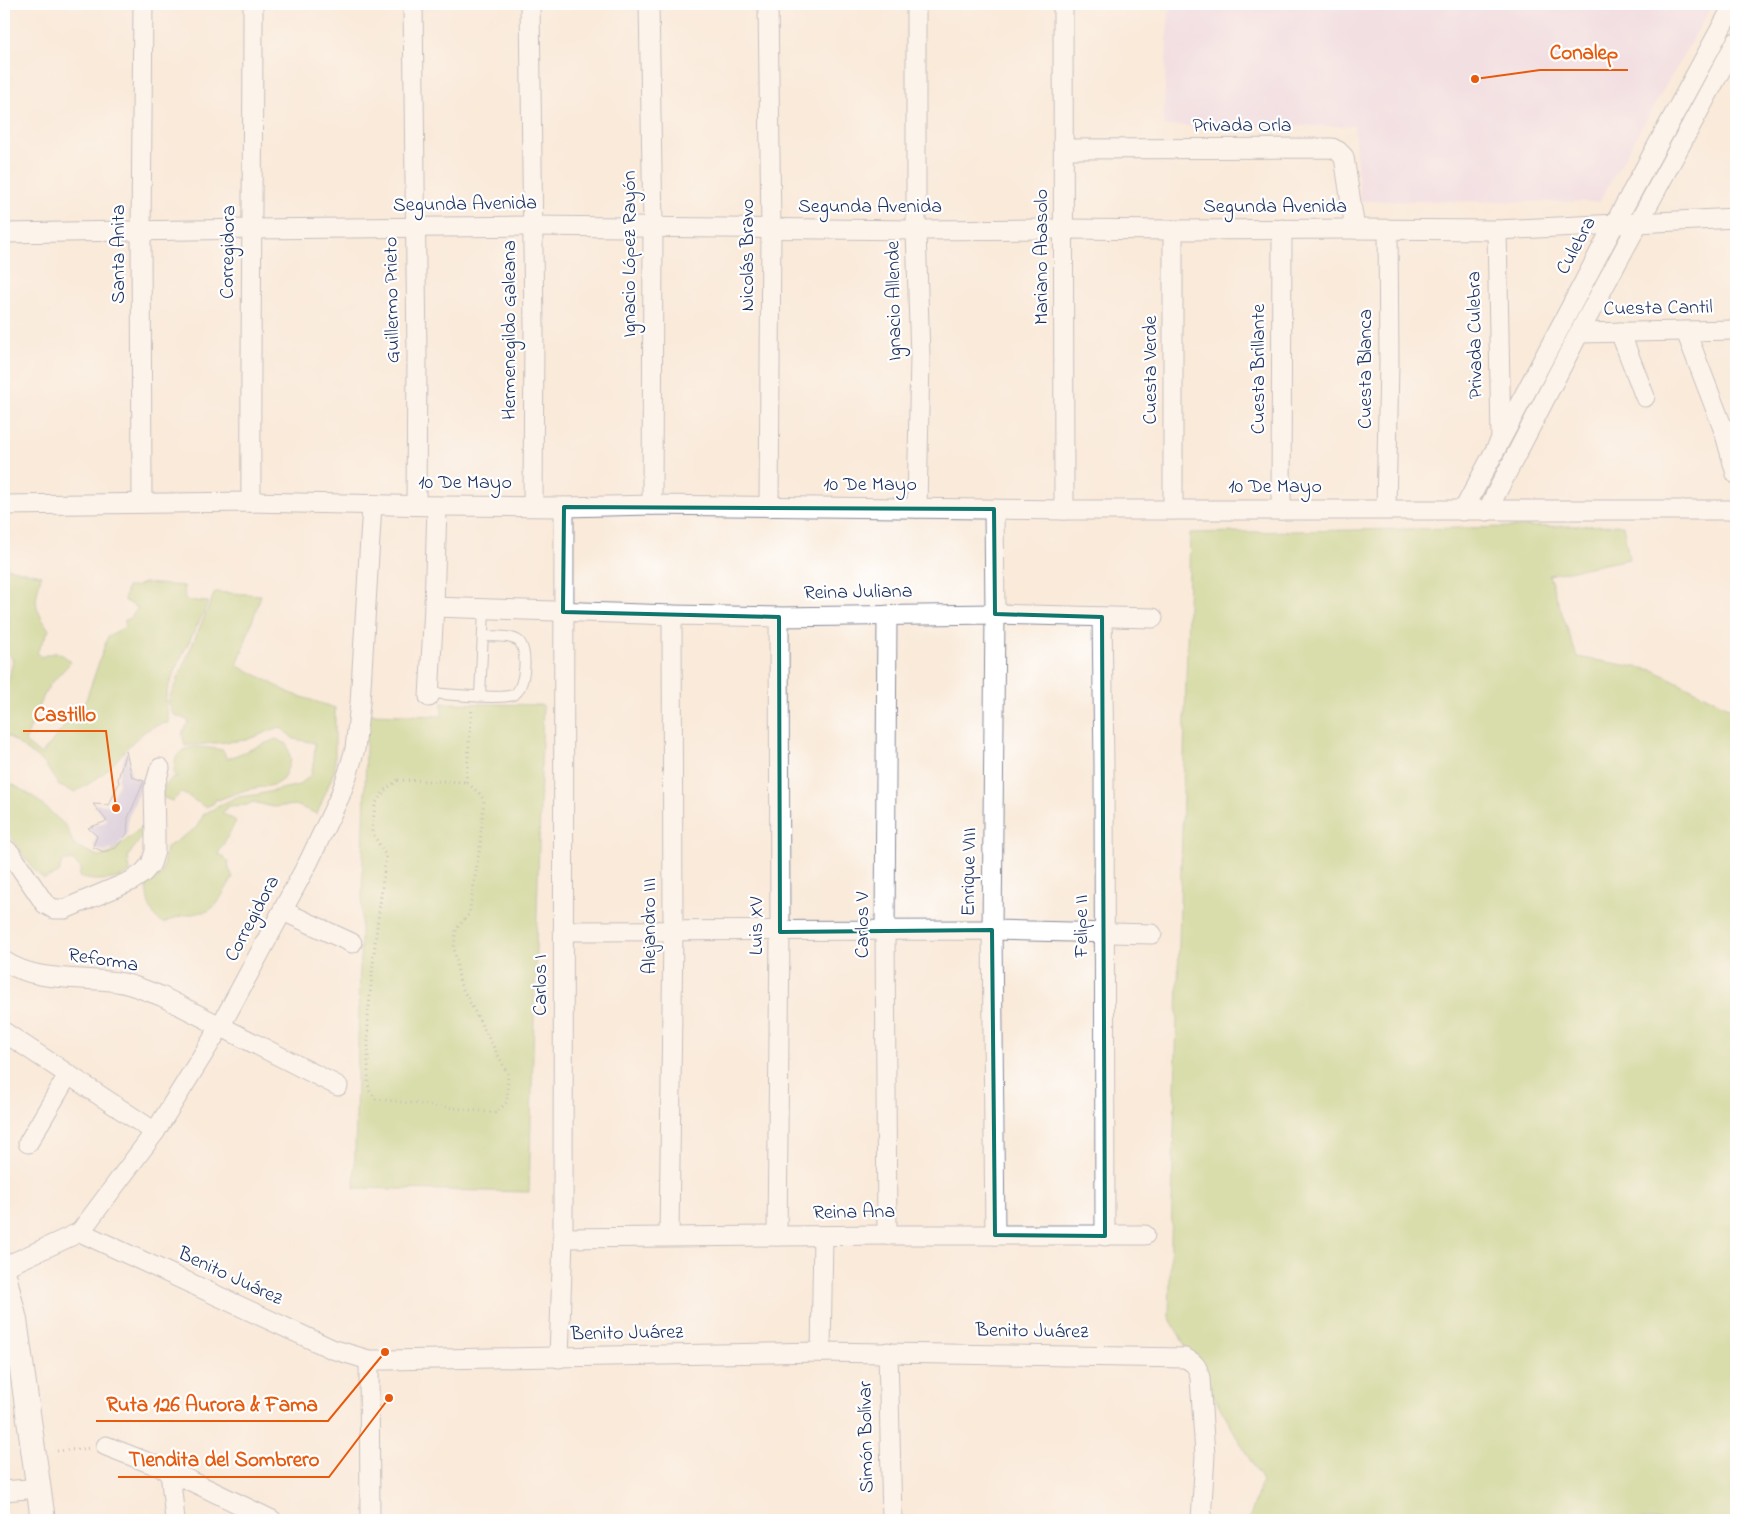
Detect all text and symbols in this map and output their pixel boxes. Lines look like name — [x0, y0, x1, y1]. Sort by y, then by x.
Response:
callout: Conalep — [1540, 34, 1628, 70]
text: Conalep — [1550, 39, 1618, 69]
street label: Privada Orla — [1192, 112, 1292, 141]
street label: Ignacio López Rayón — [616, 170, 646, 338]
street label: Segunda Avenida — [393, 189, 537, 222]
street label: Mariano Abasolo — [1028, 189, 1057, 325]
street label: Segunda Avenida — [798, 193, 942, 223]
street label: Segunda Avenida — [1203, 193, 1347, 223]
street label: Nicolás Bravo — [734, 198, 763, 312]
street label: Santa Anita — [105, 204, 134, 304]
street label: Corregidora — [214, 205, 245, 299]
street label: Culebra — [1550, 212, 1604, 280]
street label: Guillermo Prieto — [377, 236, 409, 364]
street label: Hermenegildo Galeana — [496, 240, 526, 420]
street label: Ignacio Allende — [879, 241, 912, 361]
street label: Privada Culebra — [1460, 271, 1492, 399]
street label: Cuesta Cantil — [1603, 294, 1713, 324]
street label: Cuesta Brillante — [1245, 304, 1274, 434]
street label: Cuesta Blanca — [1352, 309, 1381, 429]
street label: Cuesta Verde — [1137, 316, 1166, 424]
street label: 10 De Mayo — [418, 469, 512, 498]
street label: 10 De Mayo — [823, 471, 917, 500]
street label: 10 De Mayo — [1228, 473, 1322, 502]
street label: Reina Juliana — [803, 578, 913, 608]
callout: Castillo — [23, 695, 106, 731]
text: Castillo — [34, 701, 96, 731]
street label: Enrique VIII — [955, 827, 985, 917]
street label: Corregidora — [218, 871, 289, 968]
street label: Alejandro III — [636, 878, 665, 974]
street label: Carlos V — [849, 891, 878, 958]
street label: Felipe II — [1068, 894, 1097, 959]
street label: Luis XV — [743, 896, 772, 955]
street label: Reforma — [66, 941, 140, 981]
street label: Carlos I — [527, 954, 556, 1016]
street label: Reina Ana — [813, 1198, 895, 1228]
street label: Benito Juárez — [172, 1240, 288, 1314]
street label: Benito Juárez — [974, 1317, 1089, 1347]
street label: Benito Juárez — [569, 1319, 684, 1349]
street label: Simón Bolívar — [852, 1380, 882, 1493]
callout: Ruta 126 Aurora & Fama — [96, 1385, 328, 1421]
text: Ruta 126 Aurora & Fama — [106, 1391, 318, 1421]
callout: TIendita del Sombrero — [118, 1441, 329, 1477]
text: TIendita del Sombrero — [128, 1446, 320, 1476]

